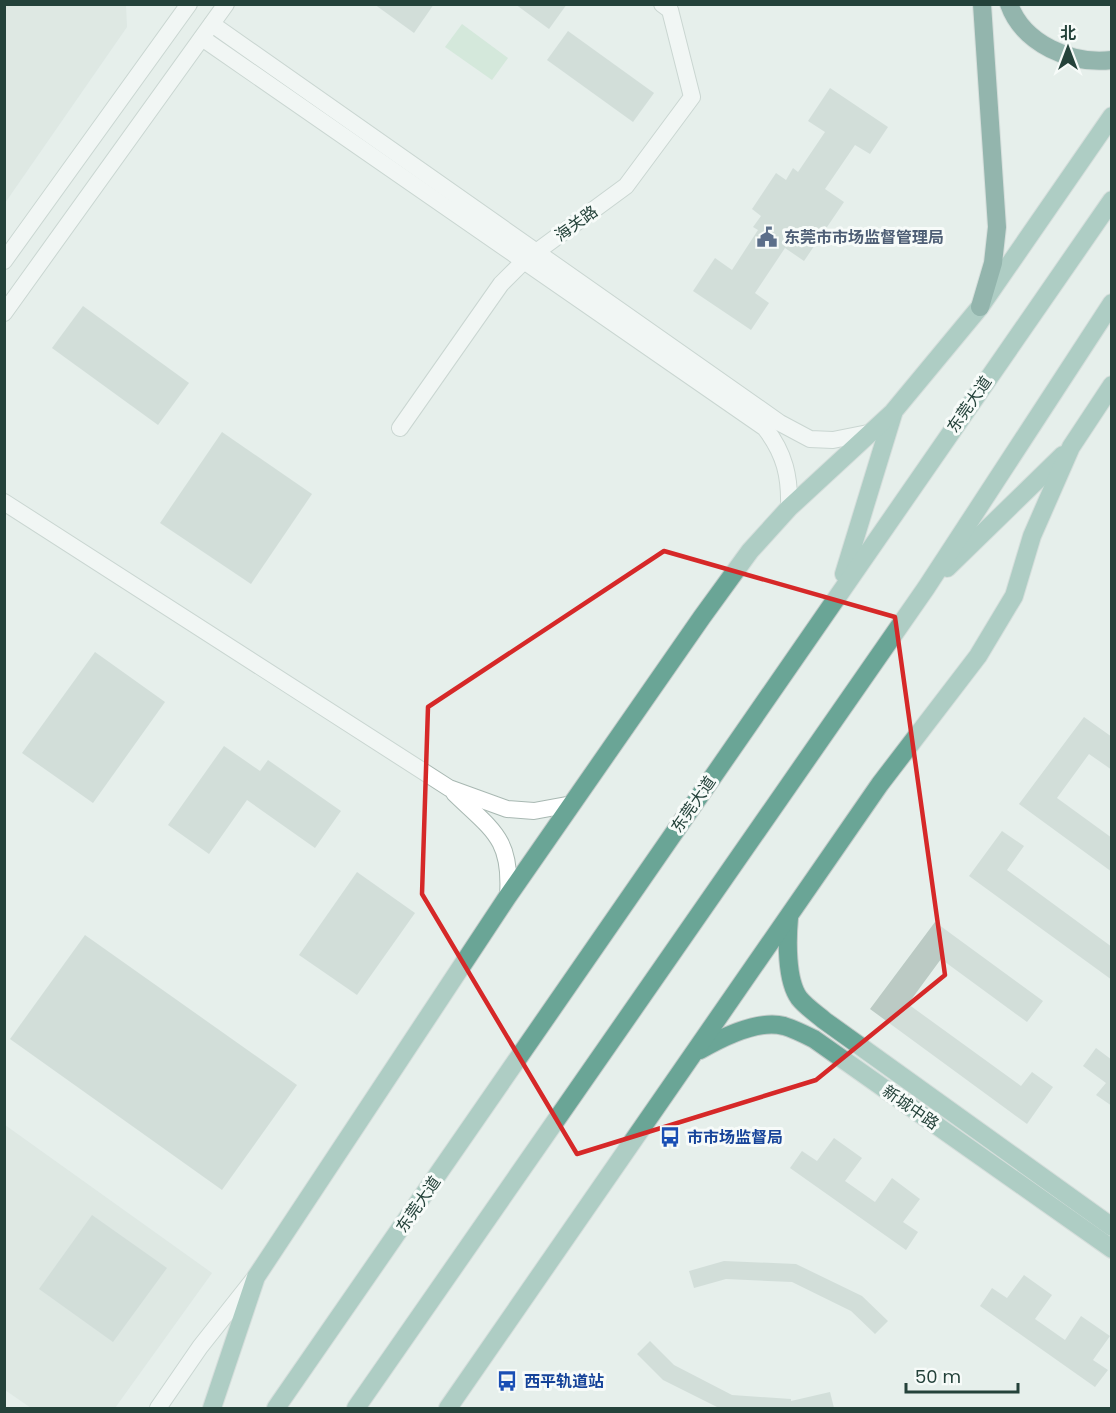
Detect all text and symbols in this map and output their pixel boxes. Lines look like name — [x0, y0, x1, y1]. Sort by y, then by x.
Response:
north arrow — [1038, 18, 1098, 78]
text: 北 — [1060, 22, 1076, 45]
street label: 海关路 — [550, 200, 602, 247]
public building icon: 东莞市市场监督管理局 — [755, 225, 779, 249]
place label: 东莞市市场监督管理局 — [784, 226, 944, 249]
street label: 东莞大道 — [942, 371, 997, 437]
street label: 东莞大道 — [666, 771, 721, 837]
street label: 新城中路 — [878, 1080, 944, 1135]
bus stop icon: 市市场监督局 — [658, 1125, 682, 1149]
place label: 市市场监督局 — [687, 1126, 783, 1149]
street label: 东莞大道 — [391, 1171, 446, 1237]
scale bar — [906, 1356, 1018, 1394]
text: 50 m — [915, 1364, 961, 1389]
bus stop icon: 西平轨道站 — [495, 1369, 519, 1393]
place label: 西平轨道站 — [524, 1370, 604, 1393]

